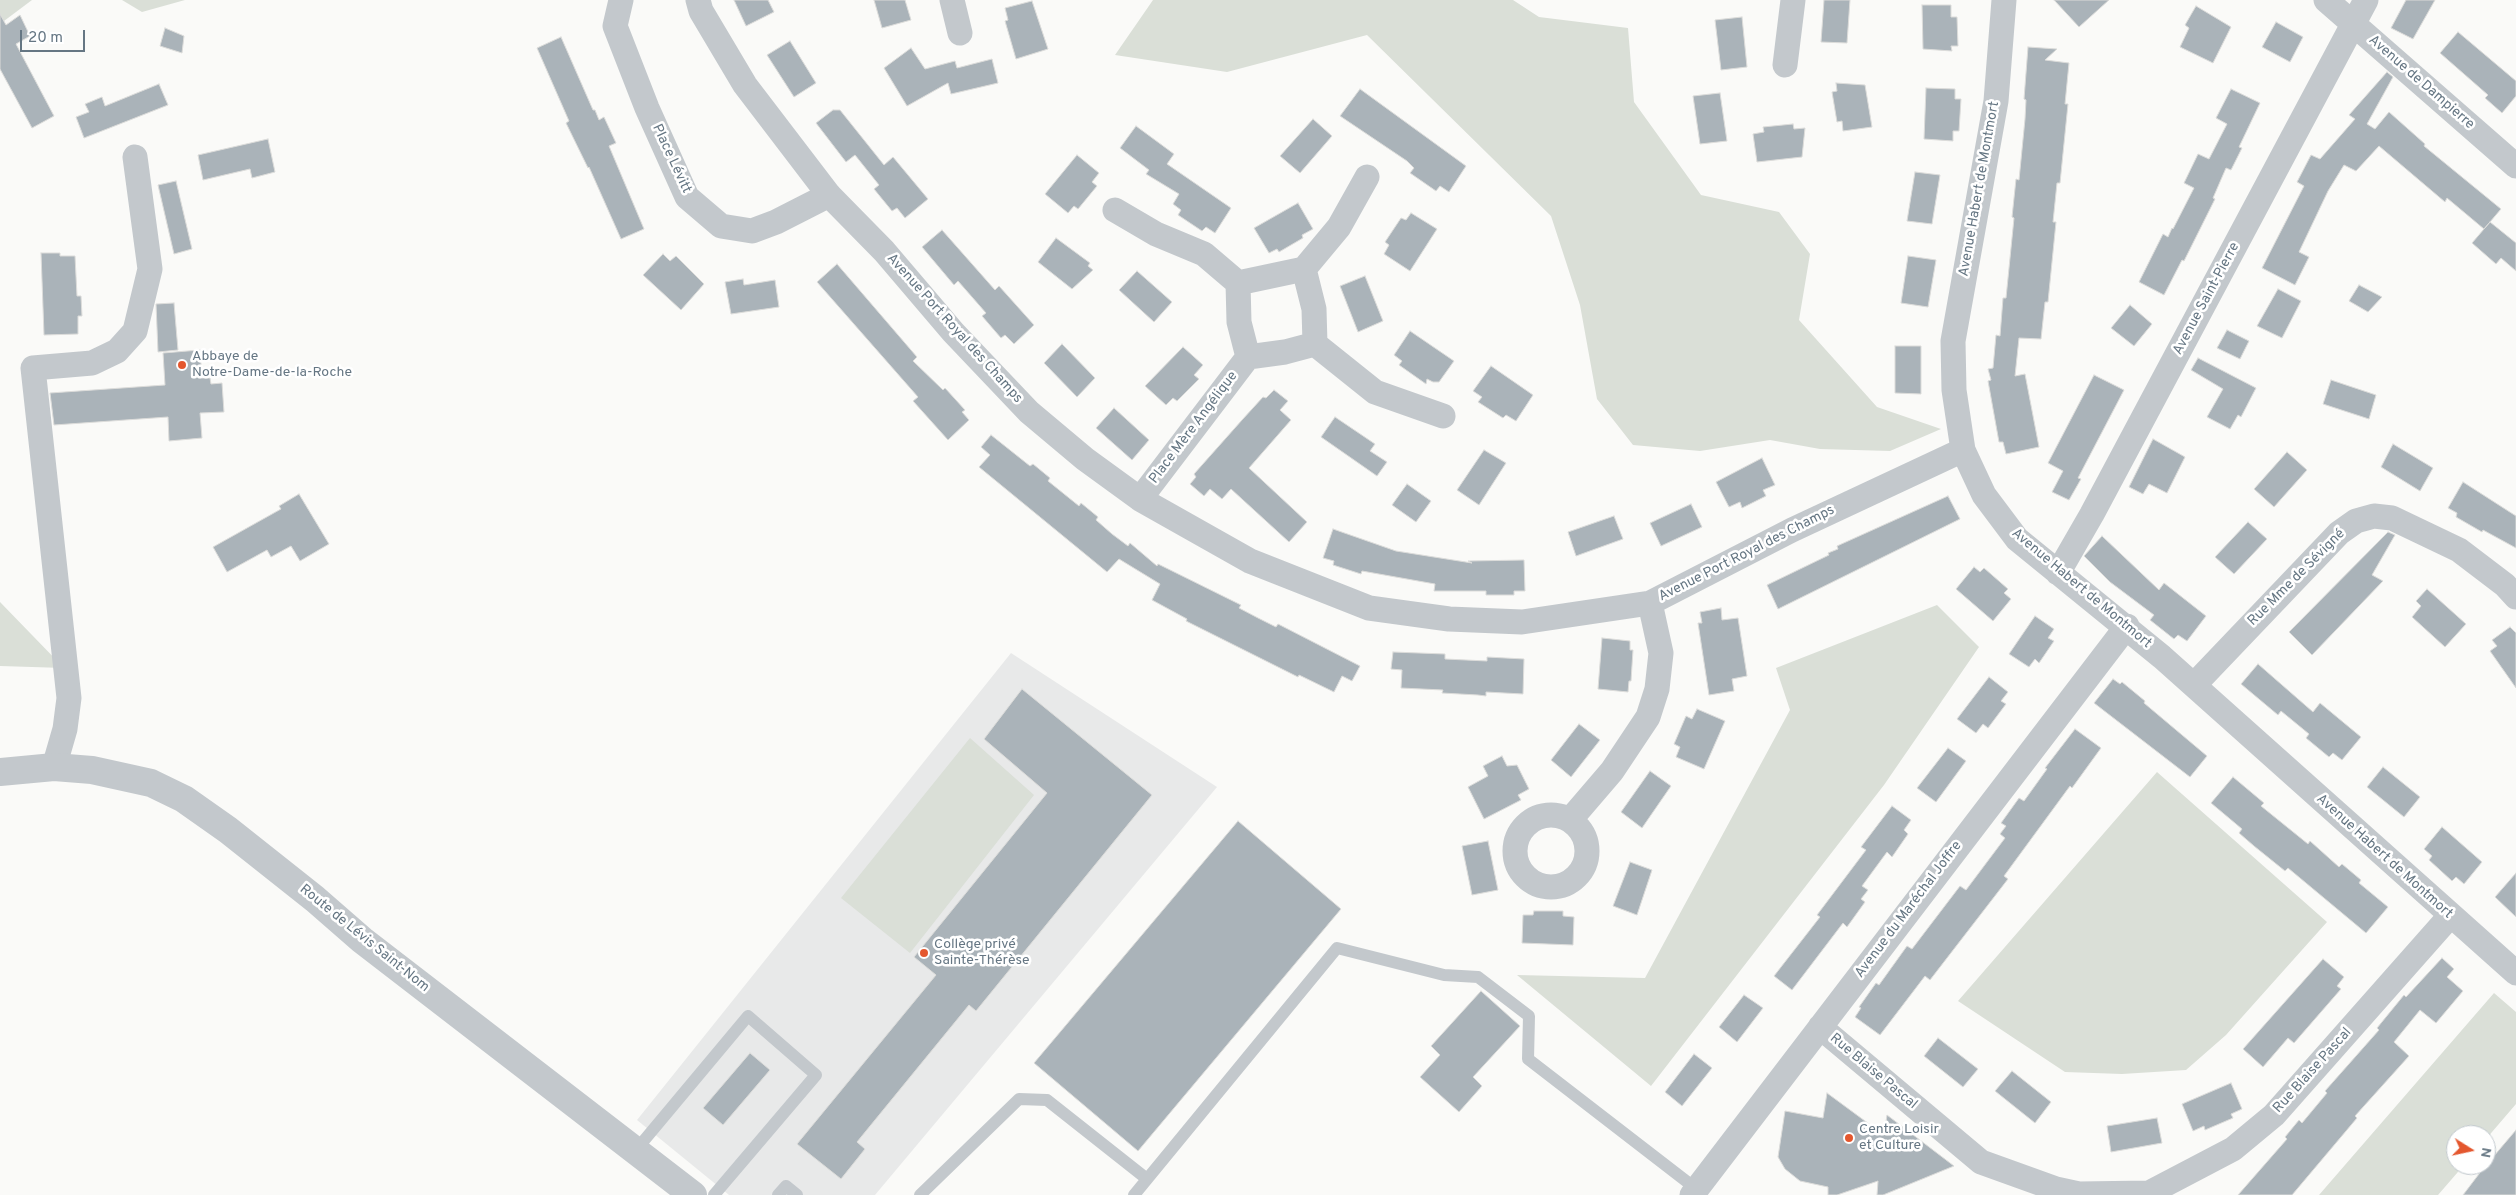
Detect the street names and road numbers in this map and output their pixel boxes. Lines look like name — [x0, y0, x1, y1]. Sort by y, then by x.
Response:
street label: Avenue de Dampierre — [2365, 32, 2477, 134]
street label: Avenue Habert de Montmort — [1956, 100, 2004, 278]
street label: Place Lévitt — [648, 122, 694, 196]
street label: Avenue Saint-Pierre — [2170, 240, 2244, 358]
street label: Avenue Port Royal des Champs — [882, 251, 1026, 407]
street label: Place Mère Angélique — [1146, 369, 1242, 487]
street label: Avenue Port Royal des Champs — [1656, 502, 1838, 606]
street label: Avenue Habert de Montmort — [2008, 525, 2154, 653]
street label: Rue Mme de Sévigné — [2245, 526, 2349, 630]
street label: Avenue Habert de Montmort — [2312, 791, 2456, 923]
street label: Avenue du Maréchal Joffre — [1852, 838, 1966, 982]
street label: Route de Lévis Saint-Nom — [296, 882, 432, 996]
street label: Rue Blaise Pascal — [2270, 1025, 2356, 1117]
street label: Rue Blaise Pascal — [1826, 1031, 1920, 1113]

